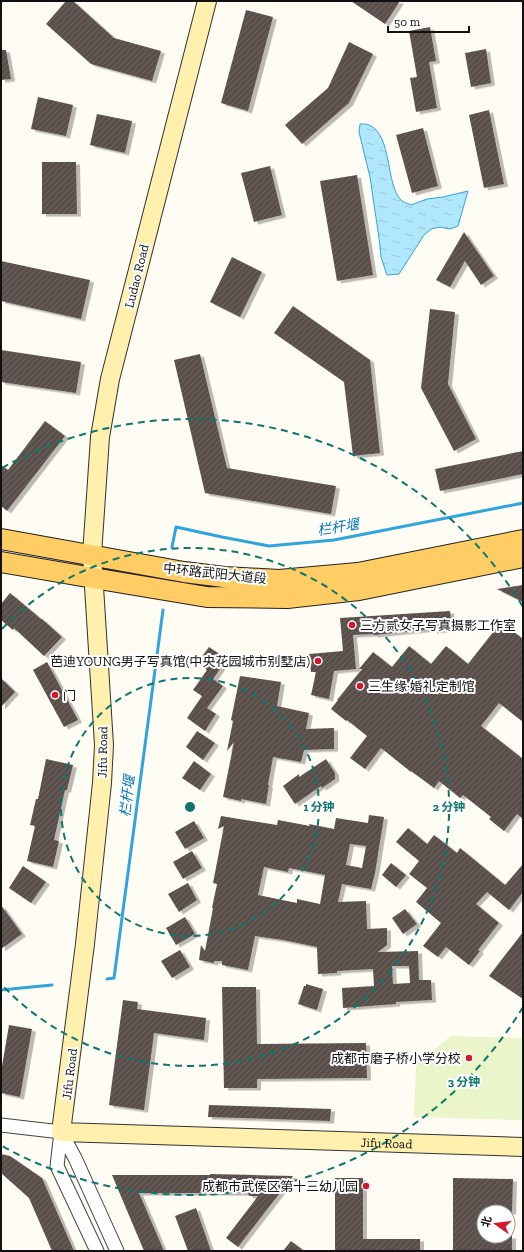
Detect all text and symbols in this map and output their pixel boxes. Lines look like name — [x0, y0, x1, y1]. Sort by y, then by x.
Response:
scale bar — [388, 8, 469, 34]
text: 50 m — [394, 15, 421, 29]
street label: Ludao Road — [121, 243, 152, 310]
water label: 栏杆堰 — [316, 516, 362, 539]
street label: 中环路武阳大道段 — [162, 561, 267, 586]
place label: 三方贰女子写真摄影工作室 — [360, 618, 516, 633]
marker: 三方贰女子写真摄影工作室 — [347, 620, 357, 630]
place label: 芭迪YOUNG男子写真馆(中央花园城市别墅店) — [50, 654, 310, 669]
marker: 芭迪YOUNG男子写真馆(中央花园城市别墅店) — [313, 656, 323, 666]
place label: 三生缘·婚礼定制馆 — [368, 679, 475, 694]
marker: 三生缘·婚礼定制馆 — [355, 681, 365, 691]
place label: 门 — [63, 688, 76, 703]
marker: 门 — [50, 690, 60, 700]
street label: Jifu Road — [95, 726, 110, 778]
water label: 栏杆堰 — [117, 772, 139, 818]
centre of rings — [183, 800, 197, 814]
text: 1 分钟 — [303, 800, 335, 814]
text: 2 分钟 — [433, 800, 465, 814]
street label: Jifu Road — [59, 1047, 80, 1101]
place label: 成都市磨子桥小学分校 — [331, 1051, 461, 1066]
marker: 成都市磨子桥小学分校 — [464, 1053, 474, 1063]
text: 3 分钟 — [448, 1075, 480, 1089]
street label: Jifu Road — [360, 1135, 413, 1151]
place label: 成都市武侯区第十三幼儿园 — [202, 1179, 358, 1194]
marker: 成都市武侯区第十三幼儿园 — [361, 1181, 371, 1191]
north arrow — [476, 1204, 516, 1244]
text: 北 — [479, 1215, 494, 1229]

